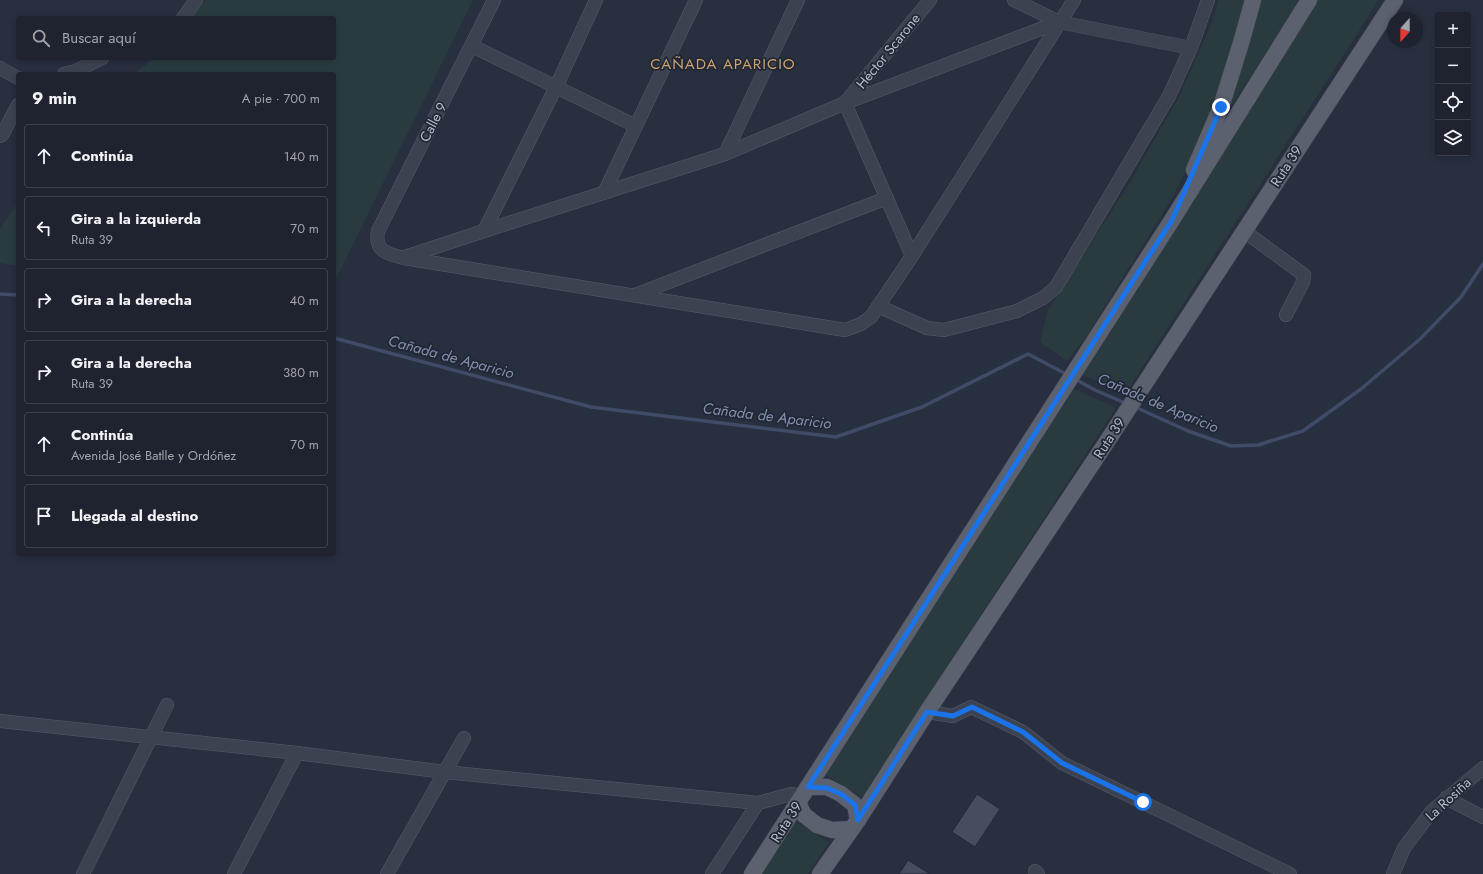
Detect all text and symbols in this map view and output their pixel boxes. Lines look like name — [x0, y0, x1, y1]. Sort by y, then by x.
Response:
street label: Héctor Scarone — [851, 9, 925, 93]
north arrow — [1387, 12, 1423, 48]
map controls — [1435, 12, 1471, 156]
button: + — [1435, 12, 1471, 48]
search box — [16, 16, 336, 60]
icon: search — [30, 27, 52, 49]
text: Buscar aquí — [62, 27, 136, 49]
button: − — [1435, 48, 1471, 84]
district label: CAÑADA APARICIO — [650, 53, 796, 75]
button: locate — [1435, 84, 1471, 120]
text: 9 min — [32, 86, 77, 110]
text: A pie · 700 m — [242, 89, 320, 108]
route end — [1212, 98, 1230, 116]
street label: Calle 9 — [414, 99, 452, 145]
button: layers — [1435, 120, 1471, 156]
street label: Ruta 39 — [1265, 142, 1307, 190]
icon: ahead — [33, 145, 55, 167]
text: Continúa — [71, 145, 133, 167]
text: 140 m — [284, 147, 319, 166]
text: Gira a la izquierda — [71, 208, 201, 230]
icon: left — [33, 217, 55, 239]
text: 70 m — [290, 219, 319, 238]
text: Ruta 39 — [71, 230, 113, 249]
icon: right — [33, 289, 55, 311]
text: Gira a la derecha — [71, 289, 192, 311]
text: 40 m — [290, 291, 319, 310]
water label: Cañada de Aparicio — [386, 330, 516, 384]
text: Gira a la derecha — [71, 352, 192, 374]
icon: right — [33, 361, 55, 383]
text: 380 m — [283, 363, 319, 382]
water label: Cañada de Aparicio — [1094, 368, 1222, 438]
text: Ruta 39 — [71, 374, 113, 393]
water label: Cañada de Aparicio — [702, 397, 833, 435]
street label: Ruta 39 — [1088, 414, 1130, 462]
text: Continúa — [71, 424, 133, 446]
icon: ahead — [33, 433, 55, 455]
text: 70 m — [290, 435, 319, 454]
text: Avenida José Batlle y Ordóñez — [71, 446, 236, 465]
icon: arrive — [33, 505, 55, 527]
text: Llegada al destino — [71, 505, 198, 527]
street label: La Rosiña — [1421, 773, 1475, 825]
route start — [1134, 793, 1152, 811]
street label: Ruta 39 — [766, 798, 806, 846]

